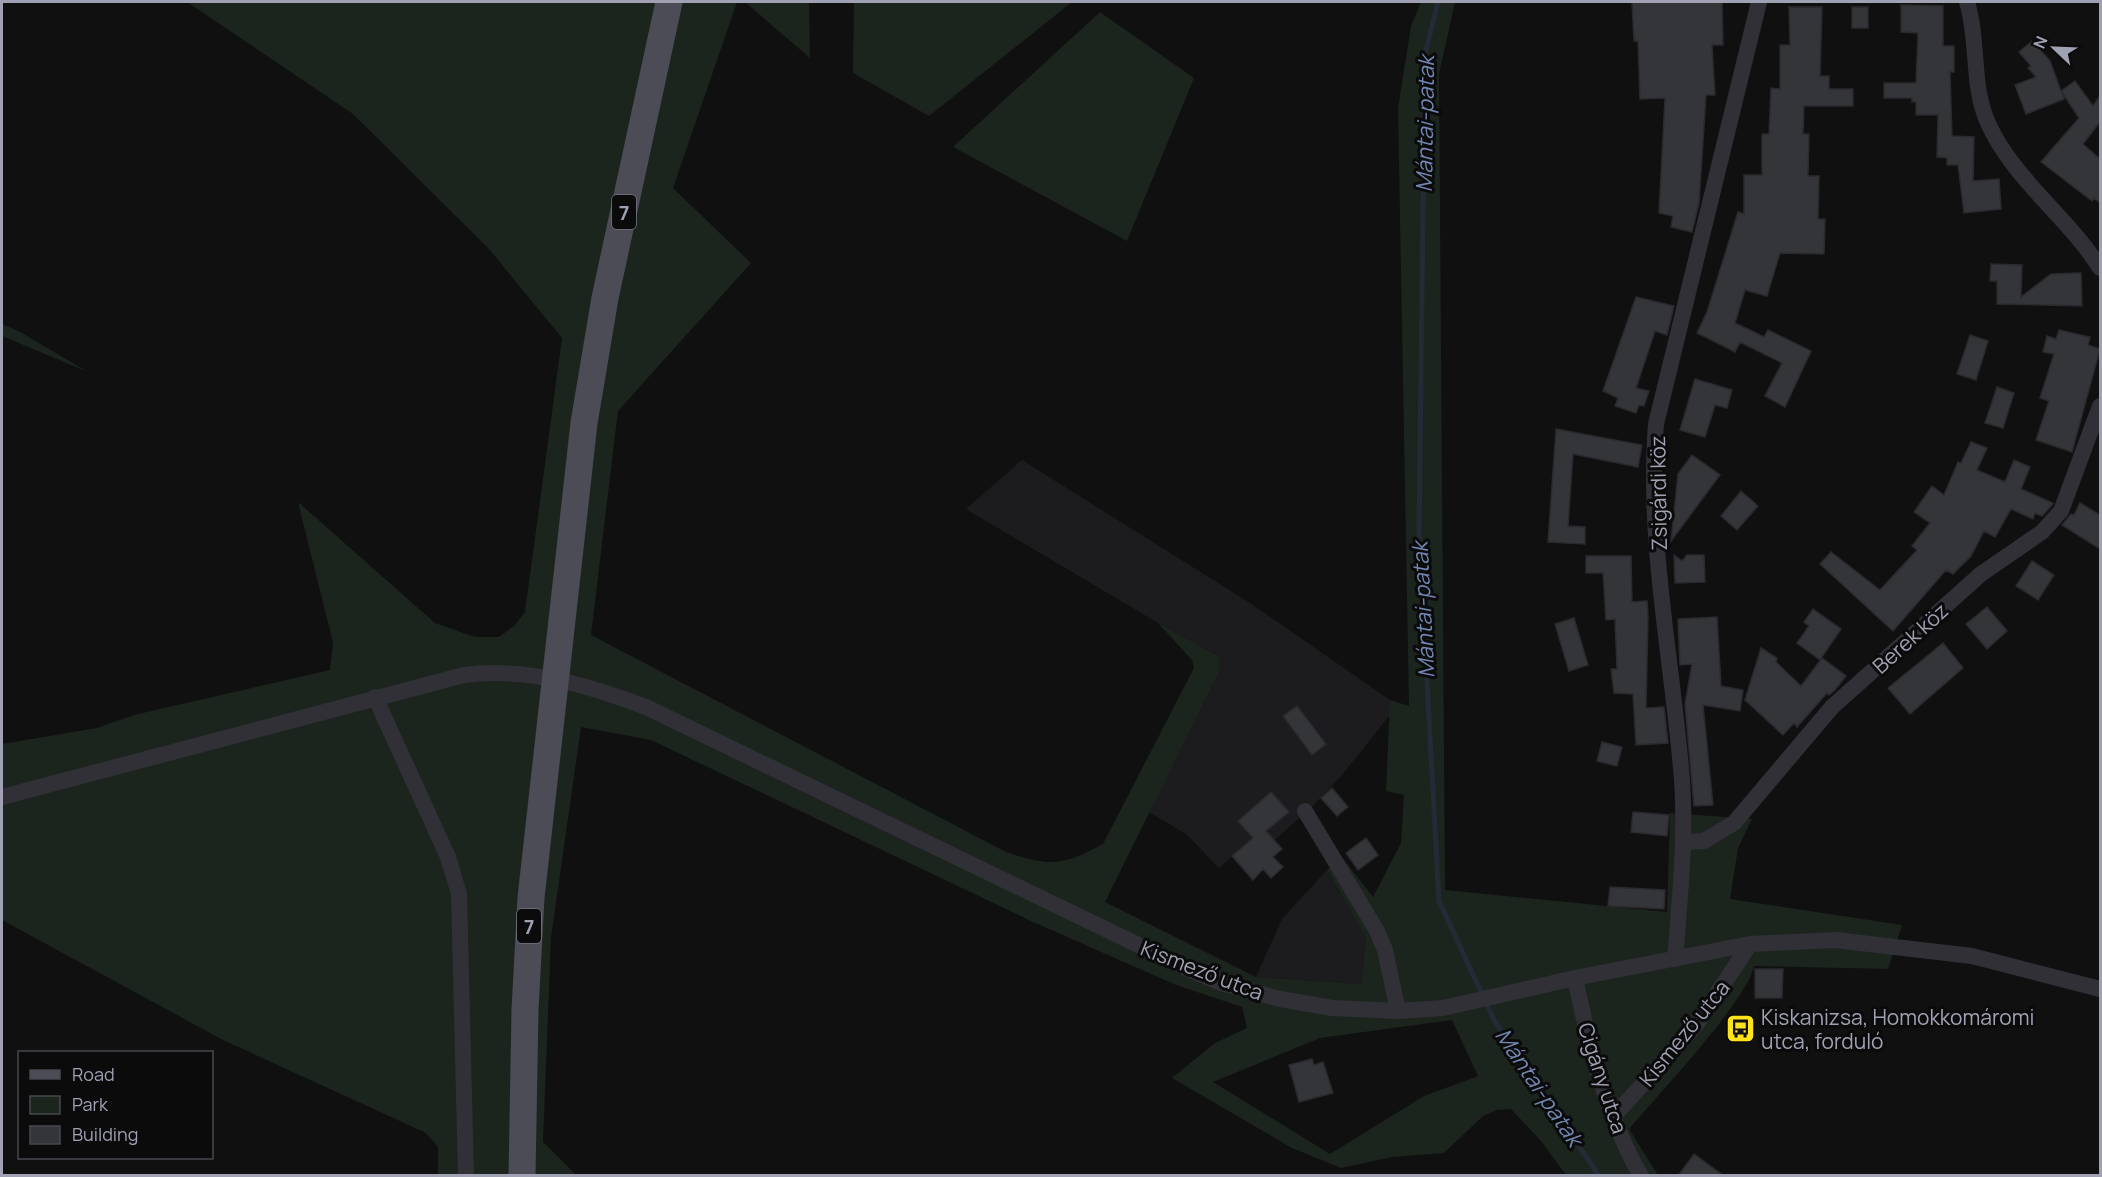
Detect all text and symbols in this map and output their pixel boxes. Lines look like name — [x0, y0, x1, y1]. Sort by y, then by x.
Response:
north arrow — [2024, 18, 2084, 78]
text: N — [2028, 33, 2053, 52]
water label: Mántai-patak — [1409, 52, 1441, 192]
road number: 7 — [612, 195, 636, 229]
street label: Zsigárdi köz — [1643, 435, 1673, 551]
water label: Mántai-patak — [1404, 538, 1442, 679]
street label: Berek köz — [1866, 597, 1954, 679]
road number: 7 — [517, 909, 541, 943]
street label: Kismező utca — [1137, 934, 1267, 1006]
street label: Kismező utca — [1633, 974, 1735, 1092]
place label: Kiskanizsa, Homokkomáromi utca, forduló — [1761, 1003, 2034, 1055]
bus stop icon: Kiskanizsa, Homokkomáromi utca, forduló — [1724, 1013, 1756, 1045]
street label: Cigány utca — [1572, 1019, 1634, 1137]
water label: Mántai-patak — [1488, 1022, 1591, 1154]
legend — [18, 1051, 213, 1159]
text: Road — [72, 1062, 115, 1086]
text: Park — [72, 1092, 109, 1116]
text: Building — [72, 1122, 138, 1146]

